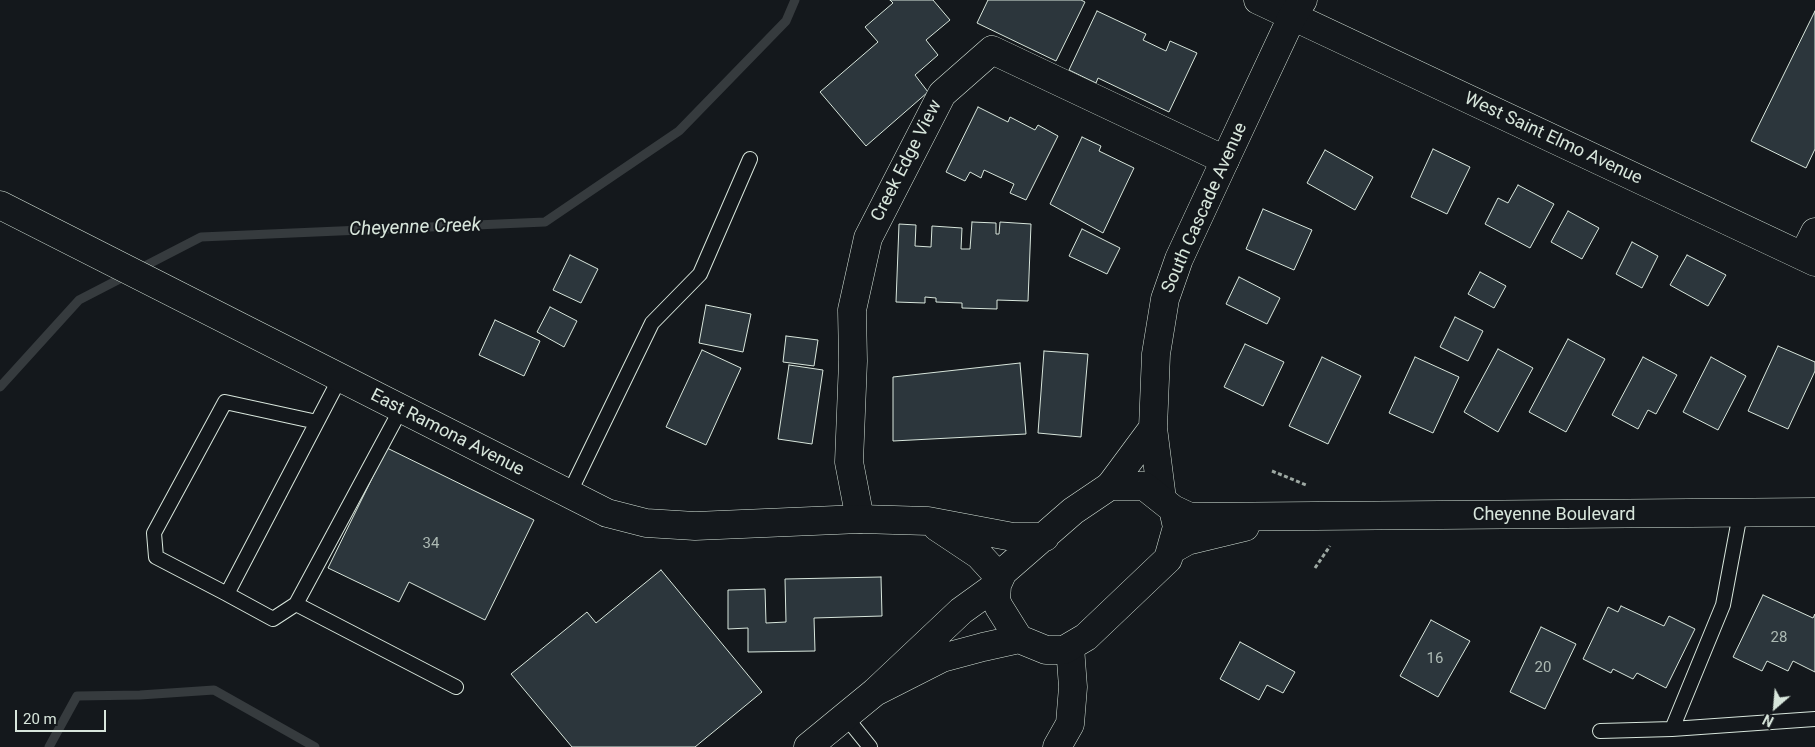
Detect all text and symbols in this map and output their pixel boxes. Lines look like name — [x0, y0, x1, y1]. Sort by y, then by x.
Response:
street label: West Saint Elmo Avenue — [1461, 88, 1645, 190]
street label: Creek Edge View — [867, 97, 947, 225]
street label: South Cascade Avenue — [1158, 119, 1252, 297]
water label: Cheyenne Creek — [349, 214, 481, 242]
street label: East Ramona Avenue — [367, 385, 527, 481]
street label: Cheyenne Boulevard — [1473, 504, 1635, 526]
house number: 34 — [423, 535, 439, 553]
house number: 28 — [1771, 629, 1787, 647]
house number: 16 — [1427, 650, 1443, 668]
house number: 20 — [1535, 659, 1551, 677]
north arrow — [1750, 682, 1800, 732]
scale bar — [18, 700, 109, 732]
text: 20 m — [23, 710, 57, 728]
text: N — [1760, 711, 1776, 730]

